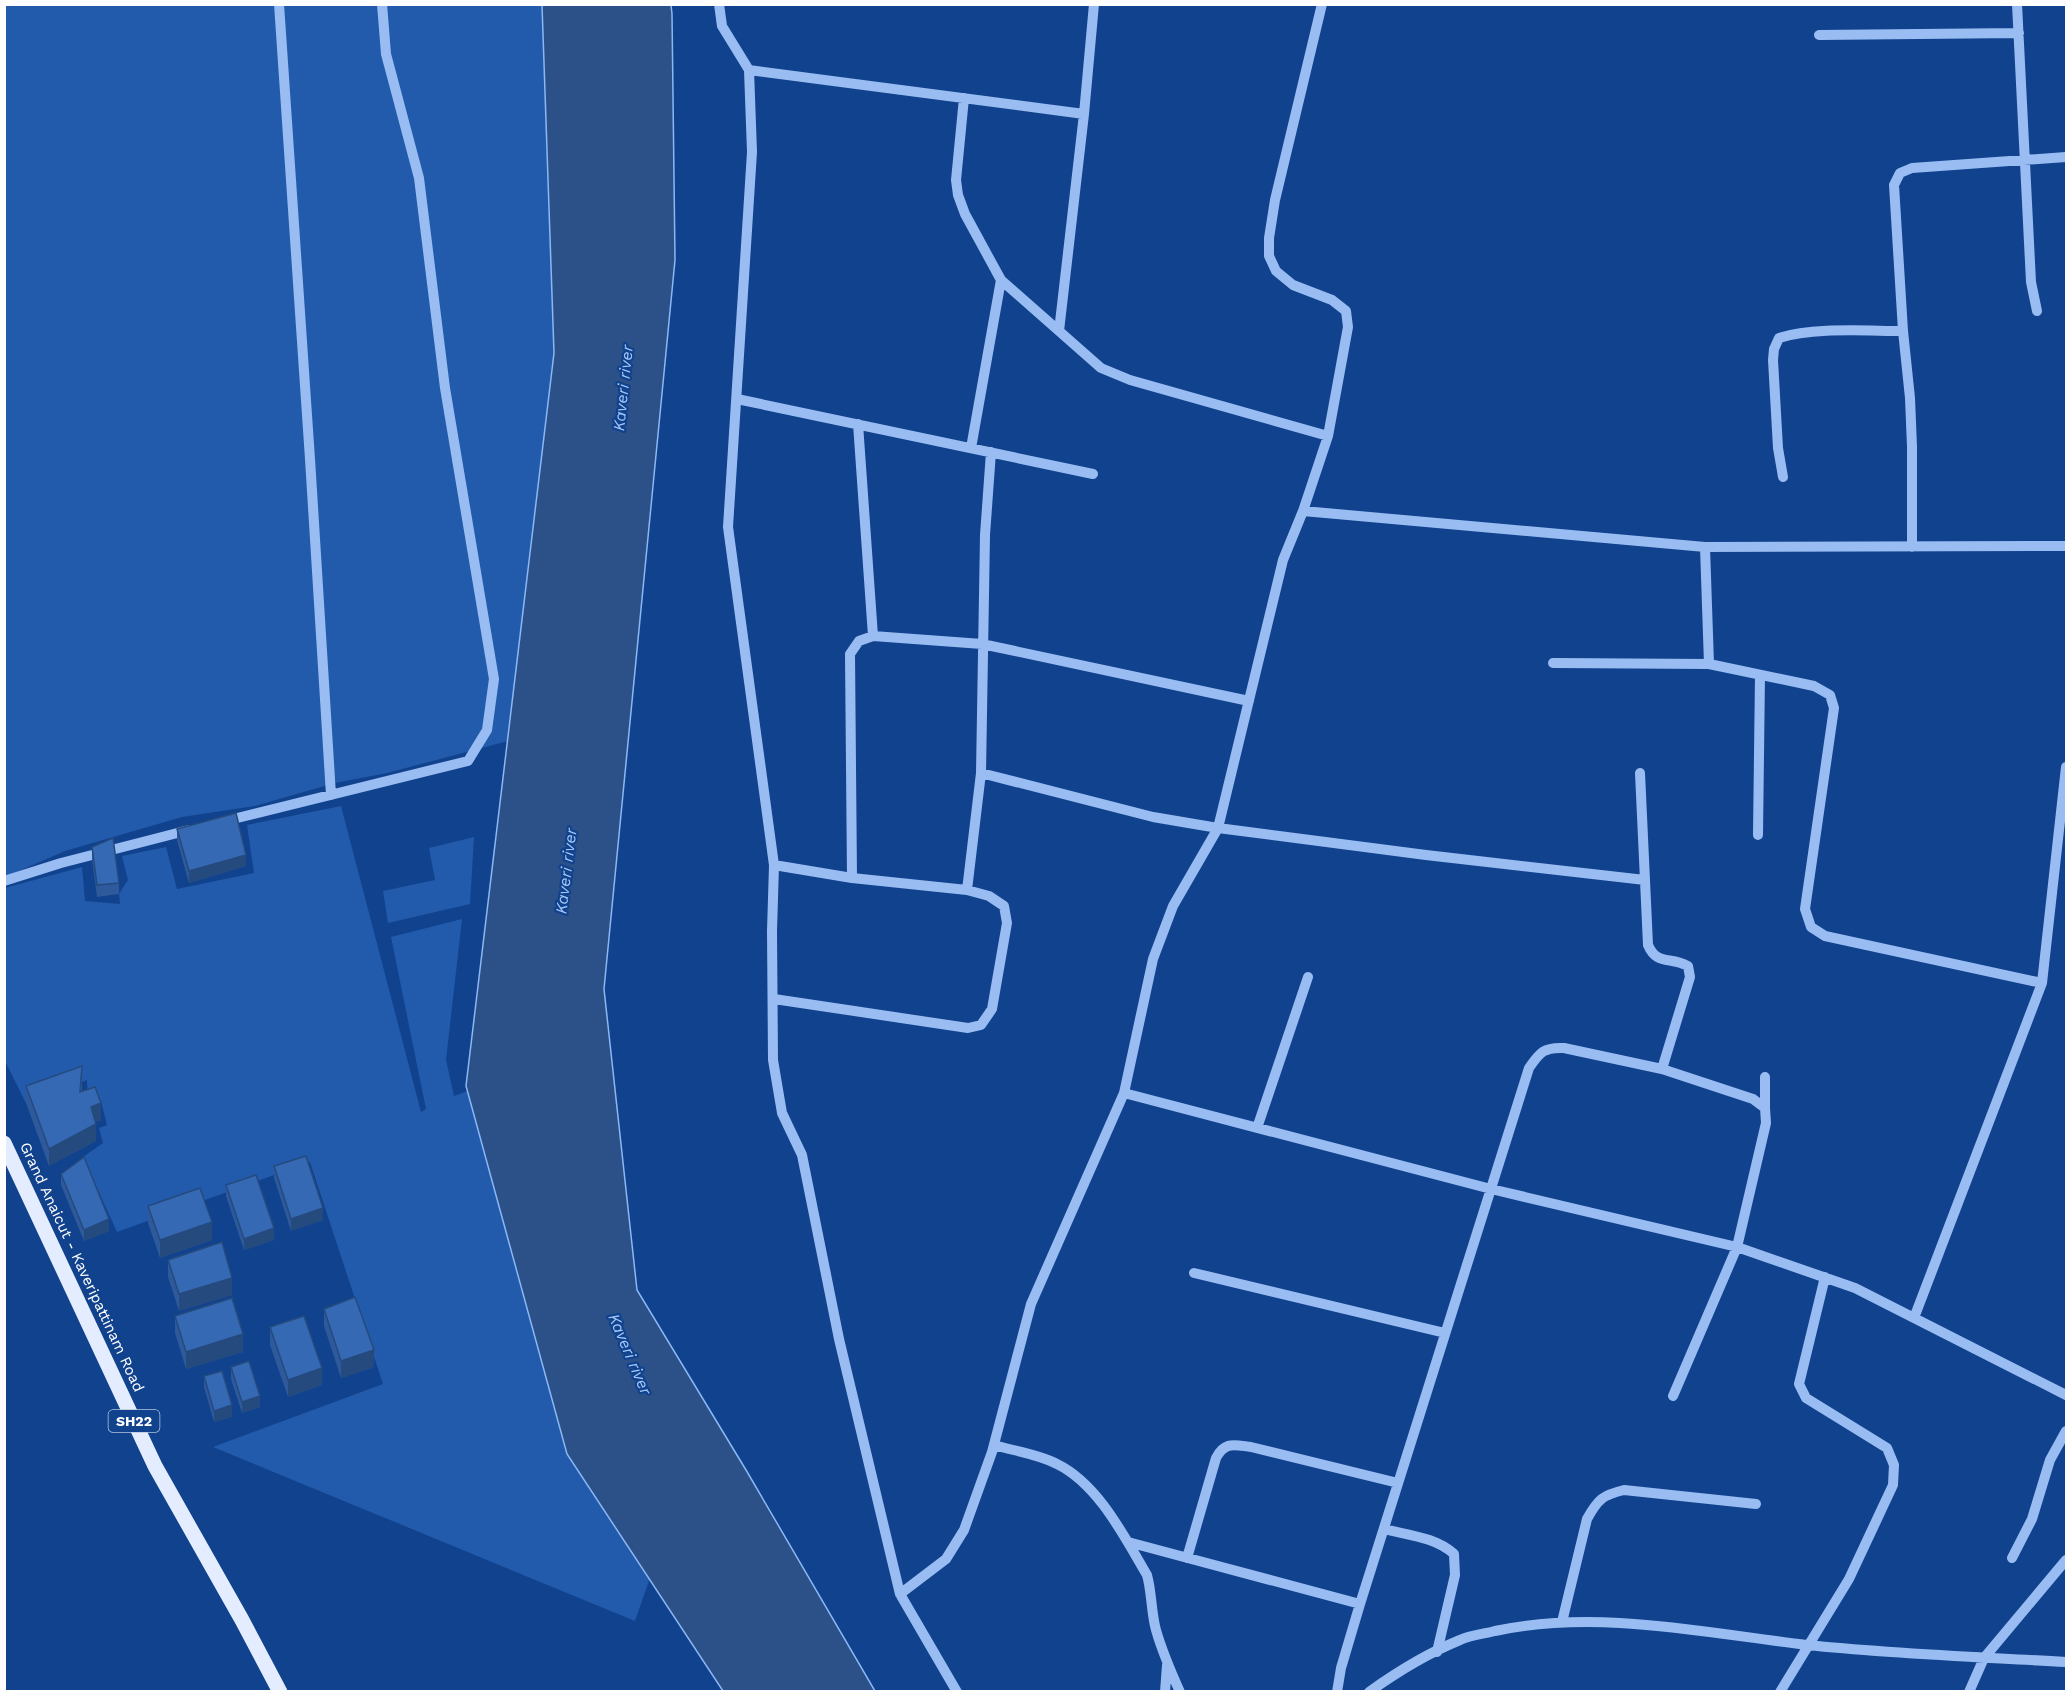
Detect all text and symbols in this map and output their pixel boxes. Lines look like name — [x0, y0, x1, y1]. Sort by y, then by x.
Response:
water label: Kaveri river — [609, 343, 637, 432]
water label: Kaveri river — [551, 826, 581, 915]
street label: Grand Anaicut - Kaveripattinam Road — [16, 1139, 148, 1395]
water label: Kaveri river — [604, 1311, 656, 1398]
road number: SH22 — [108, 1410, 160, 1432]

